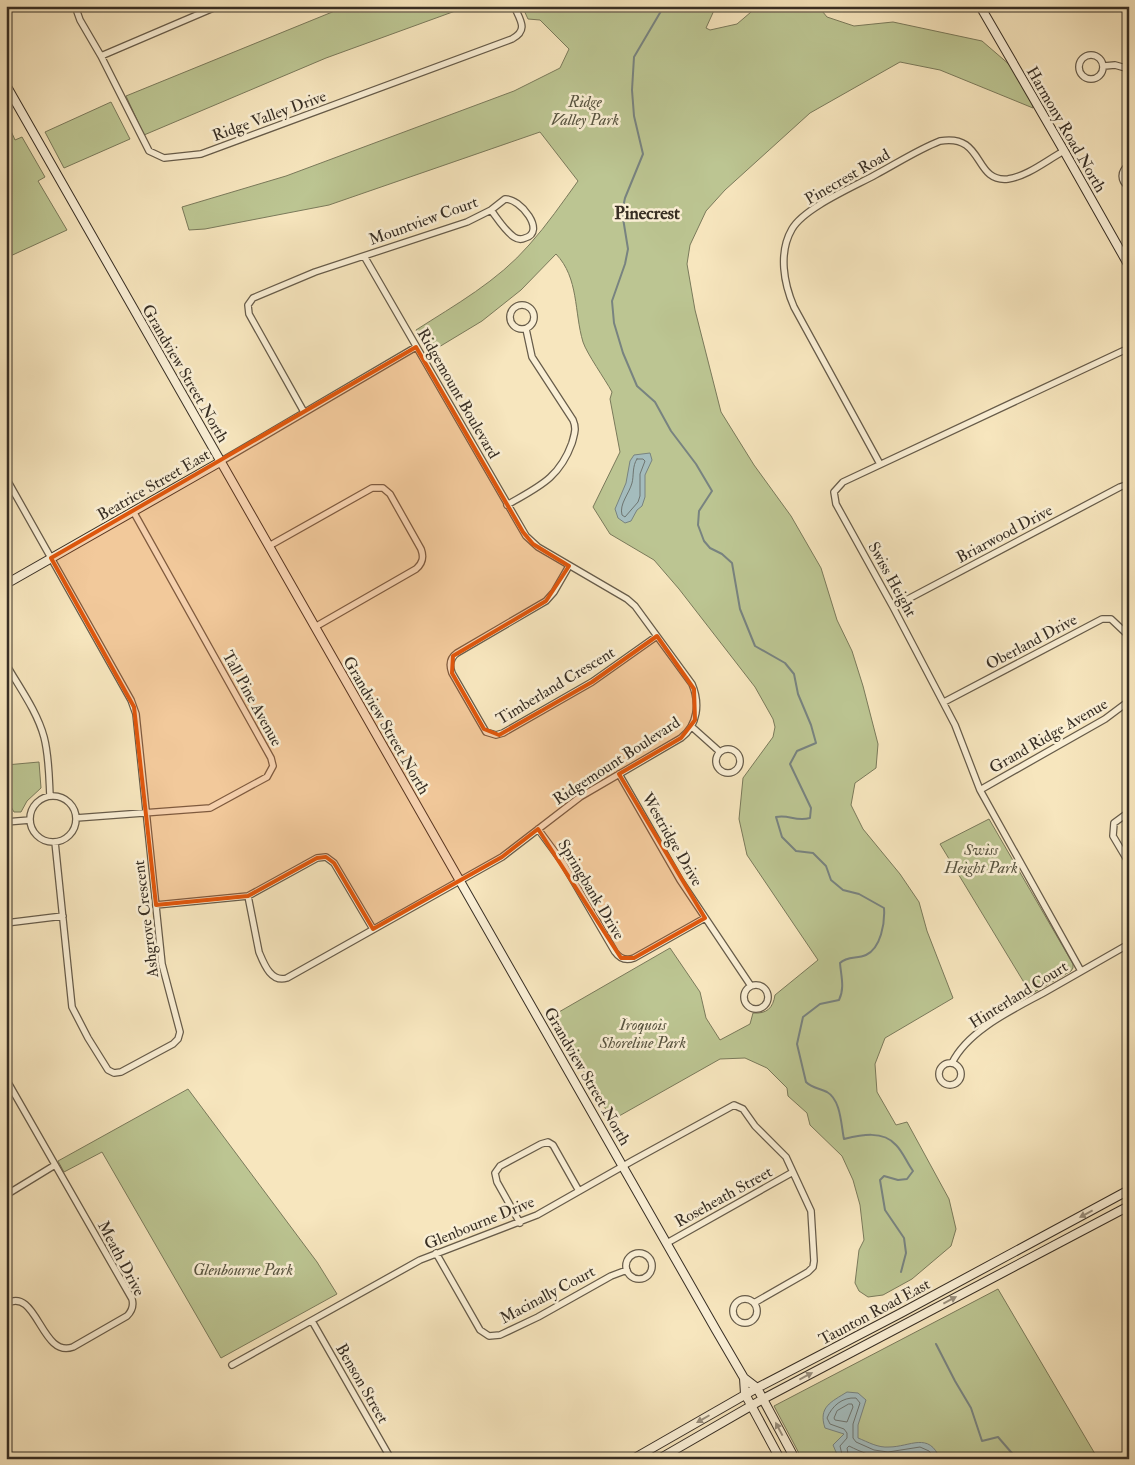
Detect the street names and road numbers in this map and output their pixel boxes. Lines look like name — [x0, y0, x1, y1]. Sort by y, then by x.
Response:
street label: Harmony Road North — [1022, 63, 1111, 197]
street label: Ridge Valley Drive — [210, 86, 329, 146]
street label: Pinecrest Road — [801, 144, 894, 209]
street label: Mountview Court — [366, 192, 480, 250]
street label: Grandview Street North — [137, 301, 233, 447]
street label: Ridgemount Boulevard — [413, 325, 504, 462]
street label: Beatrice Street East — [94, 445, 213, 525]
street label: Briarwood Drive — [953, 500, 1056, 568]
street label: Swiss Height — [863, 539, 921, 620]
street label: Oberland Drive — [983, 609, 1081, 674]
street label: Timberland Crescent — [493, 643, 619, 729]
street label: Tall Pine Avenue — [218, 647, 287, 750]
street label: Grandview Street North — [338, 653, 434, 799]
street label: Grand Ridge Avenue — [986, 694, 1111, 778]
street label: Ridgemount Boulevard — [549, 712, 684, 809]
street label: Westridge Drive — [637, 788, 707, 890]
street label: Springbank Drive — [552, 836, 629, 944]
street label: Ashgrove Crescent — [129, 859, 163, 980]
street label: Hinterland Court — [966, 957, 1071, 1033]
street label: Grandview Street North — [539, 1004, 635, 1150]
street label: Roseheath Street — [671, 1162, 776, 1232]
street label: Glenbourne Drive — [421, 1192, 538, 1254]
street label: Meath Drive — [93, 1218, 149, 1300]
street label: Macinally Court — [496, 1261, 598, 1328]
street label: Taunton Road East — [815, 1274, 934, 1350]
street label: Benson Street — [331, 1340, 393, 1427]

